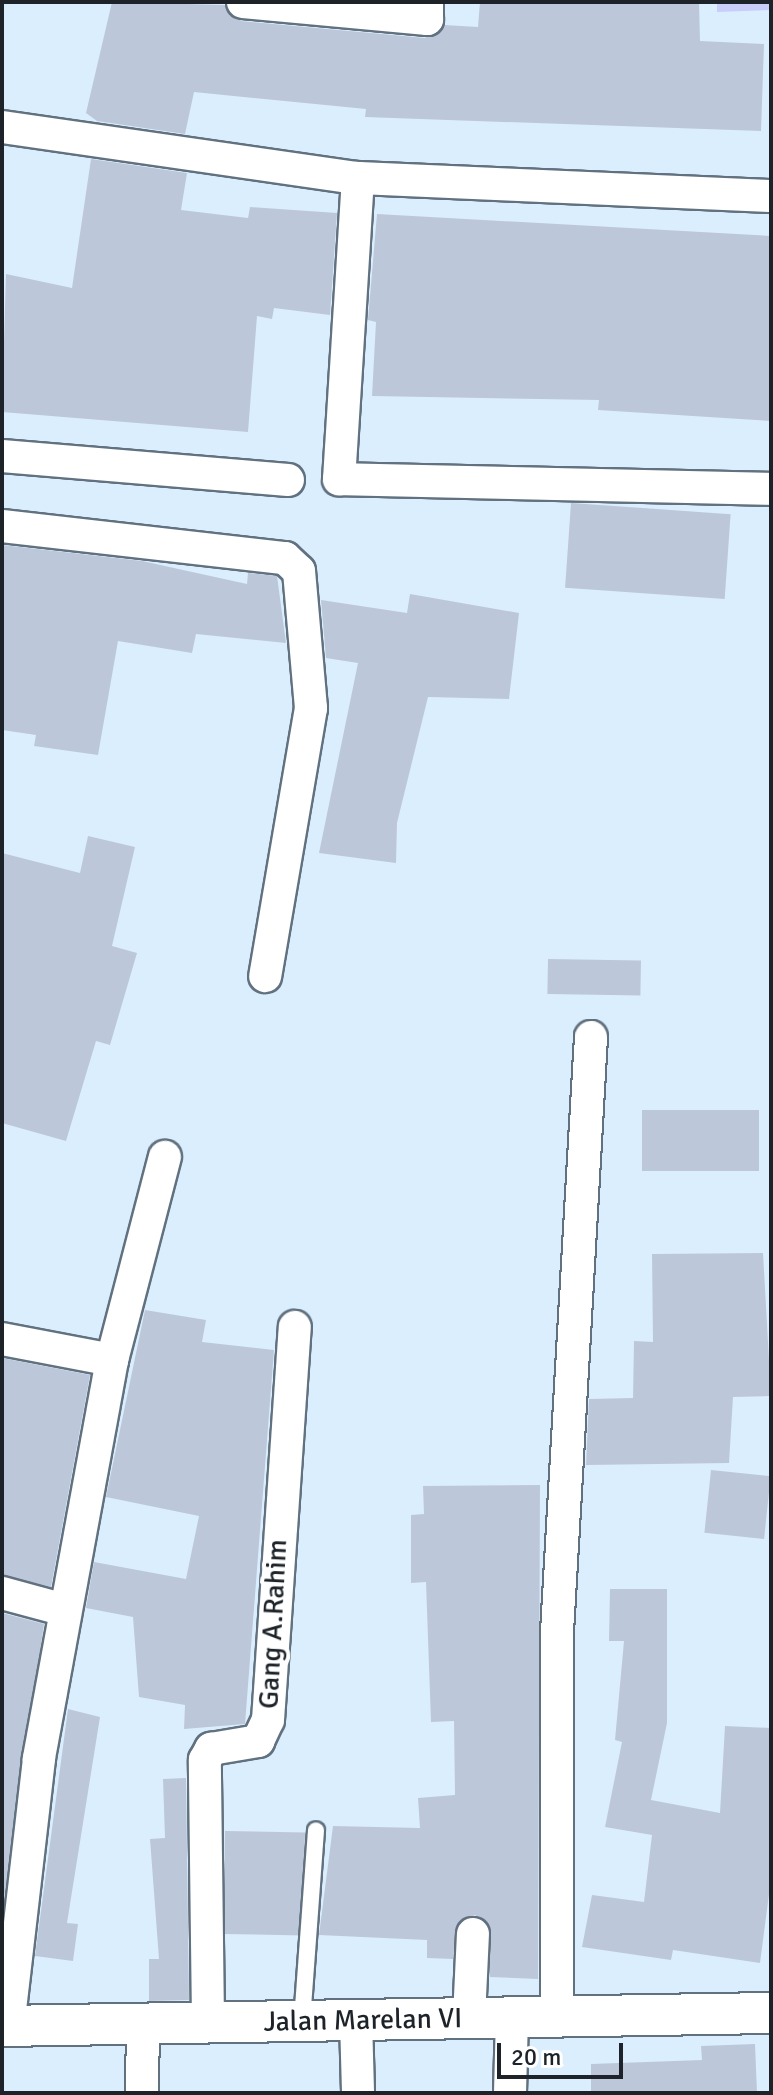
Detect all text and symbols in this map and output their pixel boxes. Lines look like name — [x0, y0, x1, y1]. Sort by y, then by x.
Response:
street label: Gang A.Rahim — [252, 1538, 294, 1710]
street label: Jalan Marelan VI — [263, 2001, 463, 2039]
scale bar — [501, 2027, 627, 2077]
text: 20 m — [511, 2042, 561, 2072]

